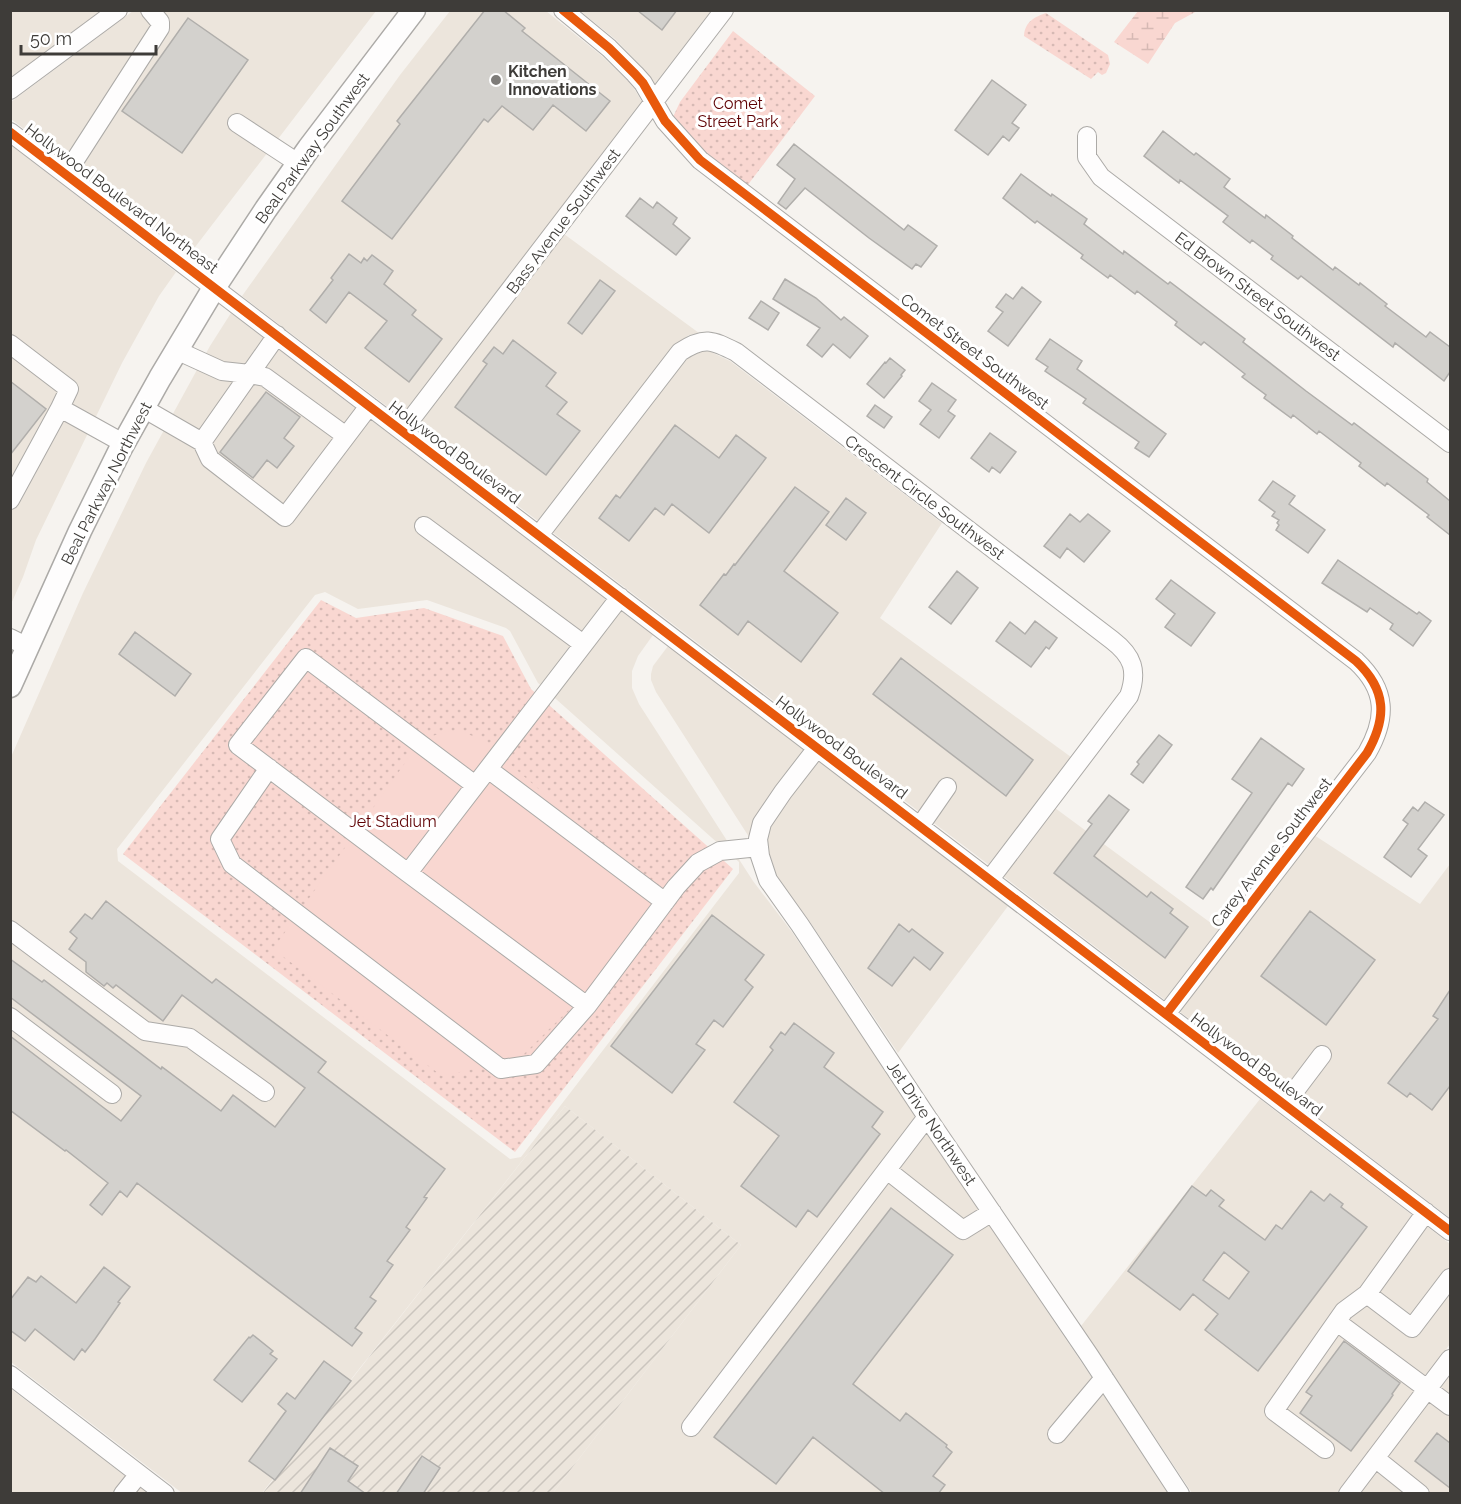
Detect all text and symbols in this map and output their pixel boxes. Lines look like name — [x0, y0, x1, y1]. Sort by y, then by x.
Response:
scale bar — [21, 18, 156, 56]
text: 50 m — [30, 28, 72, 49]
place label: Kitchen Innovations — [508, 62, 597, 99]
street label: Beal Parkway Southwest — [251, 69, 374, 227]
marker: Kitchen Innovations — [489, 73, 503, 87]
park label: Comet Street Park — [697, 94, 779, 131]
street label: Hollywood Boulevard Northeast — [21, 119, 223, 278]
street label: Bass Avenue Southwest — [503, 144, 625, 298]
street label: Ed Brown Street Southwest — [1171, 228, 1345, 365]
street label: Comet Street Southwest — [897, 289, 1053, 414]
street label: Hollywood Boulevard — [385, 397, 524, 508]
street label: Beal Parkway Northwest — [57, 398, 156, 568]
street label: Crescent Circle Southwest — [841, 431, 1009, 564]
street label: Hollywood Boulevard — [772, 692, 911, 803]
street label: Carey Avenue Southwest — [1207, 773, 1336, 931]
park label: Jet Stadium — [349, 812, 437, 831]
street label: Hollywood Boulevard — [1187, 1009, 1326, 1120]
street label: Jet Drive Northwest — [883, 1058, 981, 1189]

